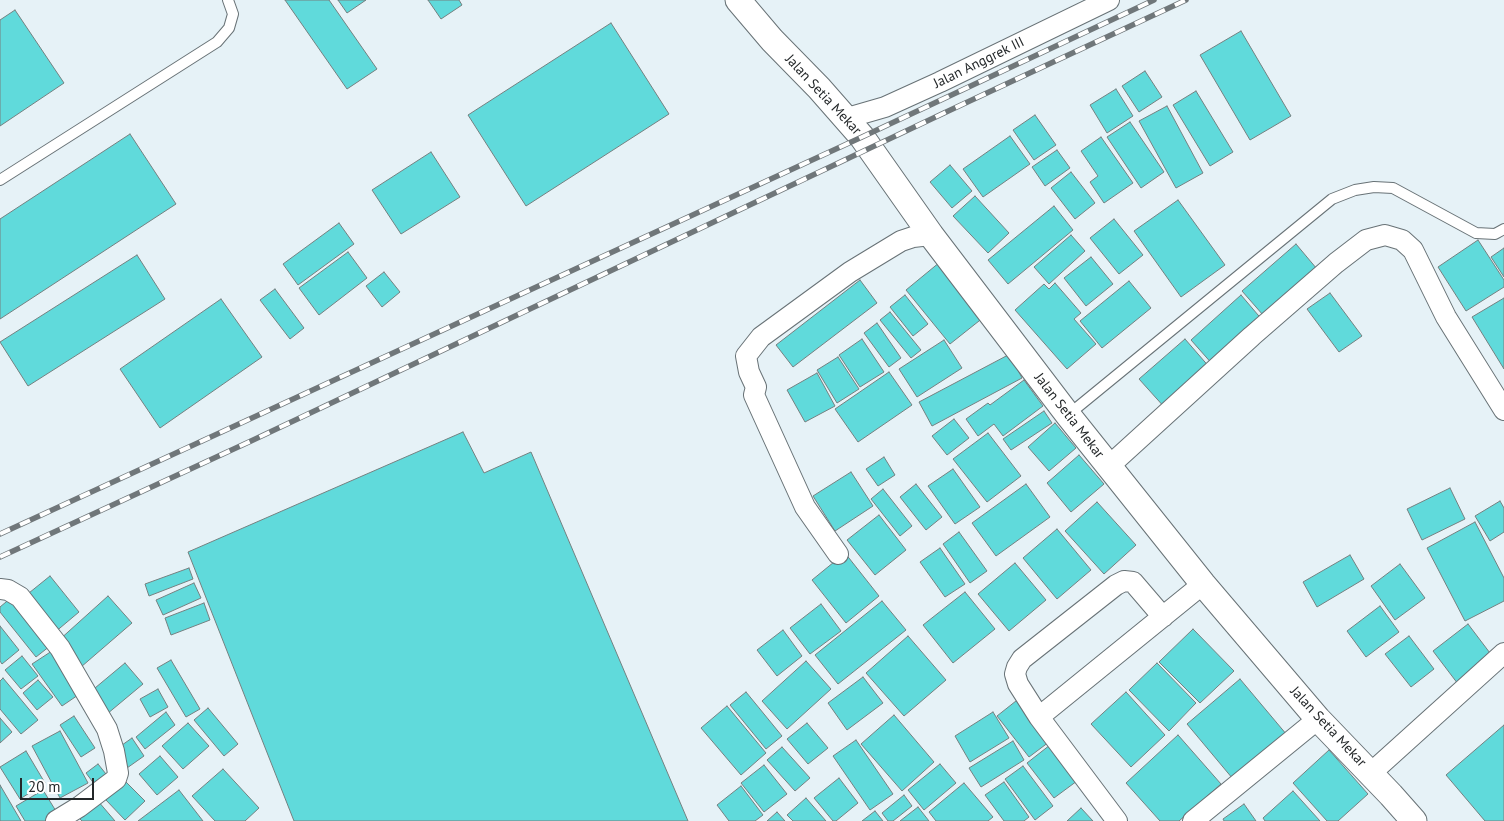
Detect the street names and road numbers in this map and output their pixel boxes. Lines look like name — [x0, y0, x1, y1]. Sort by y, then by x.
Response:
street label: Jalan Anggrek III — [931, 34, 1027, 92]
street label: Jalan Setia Mekar — [781, 51, 865, 139]
street label: Jalan Setia Mekar — [1030, 370, 1108, 462]
street label: Jalan Setia Mekar — [1286, 683, 1370, 771]

